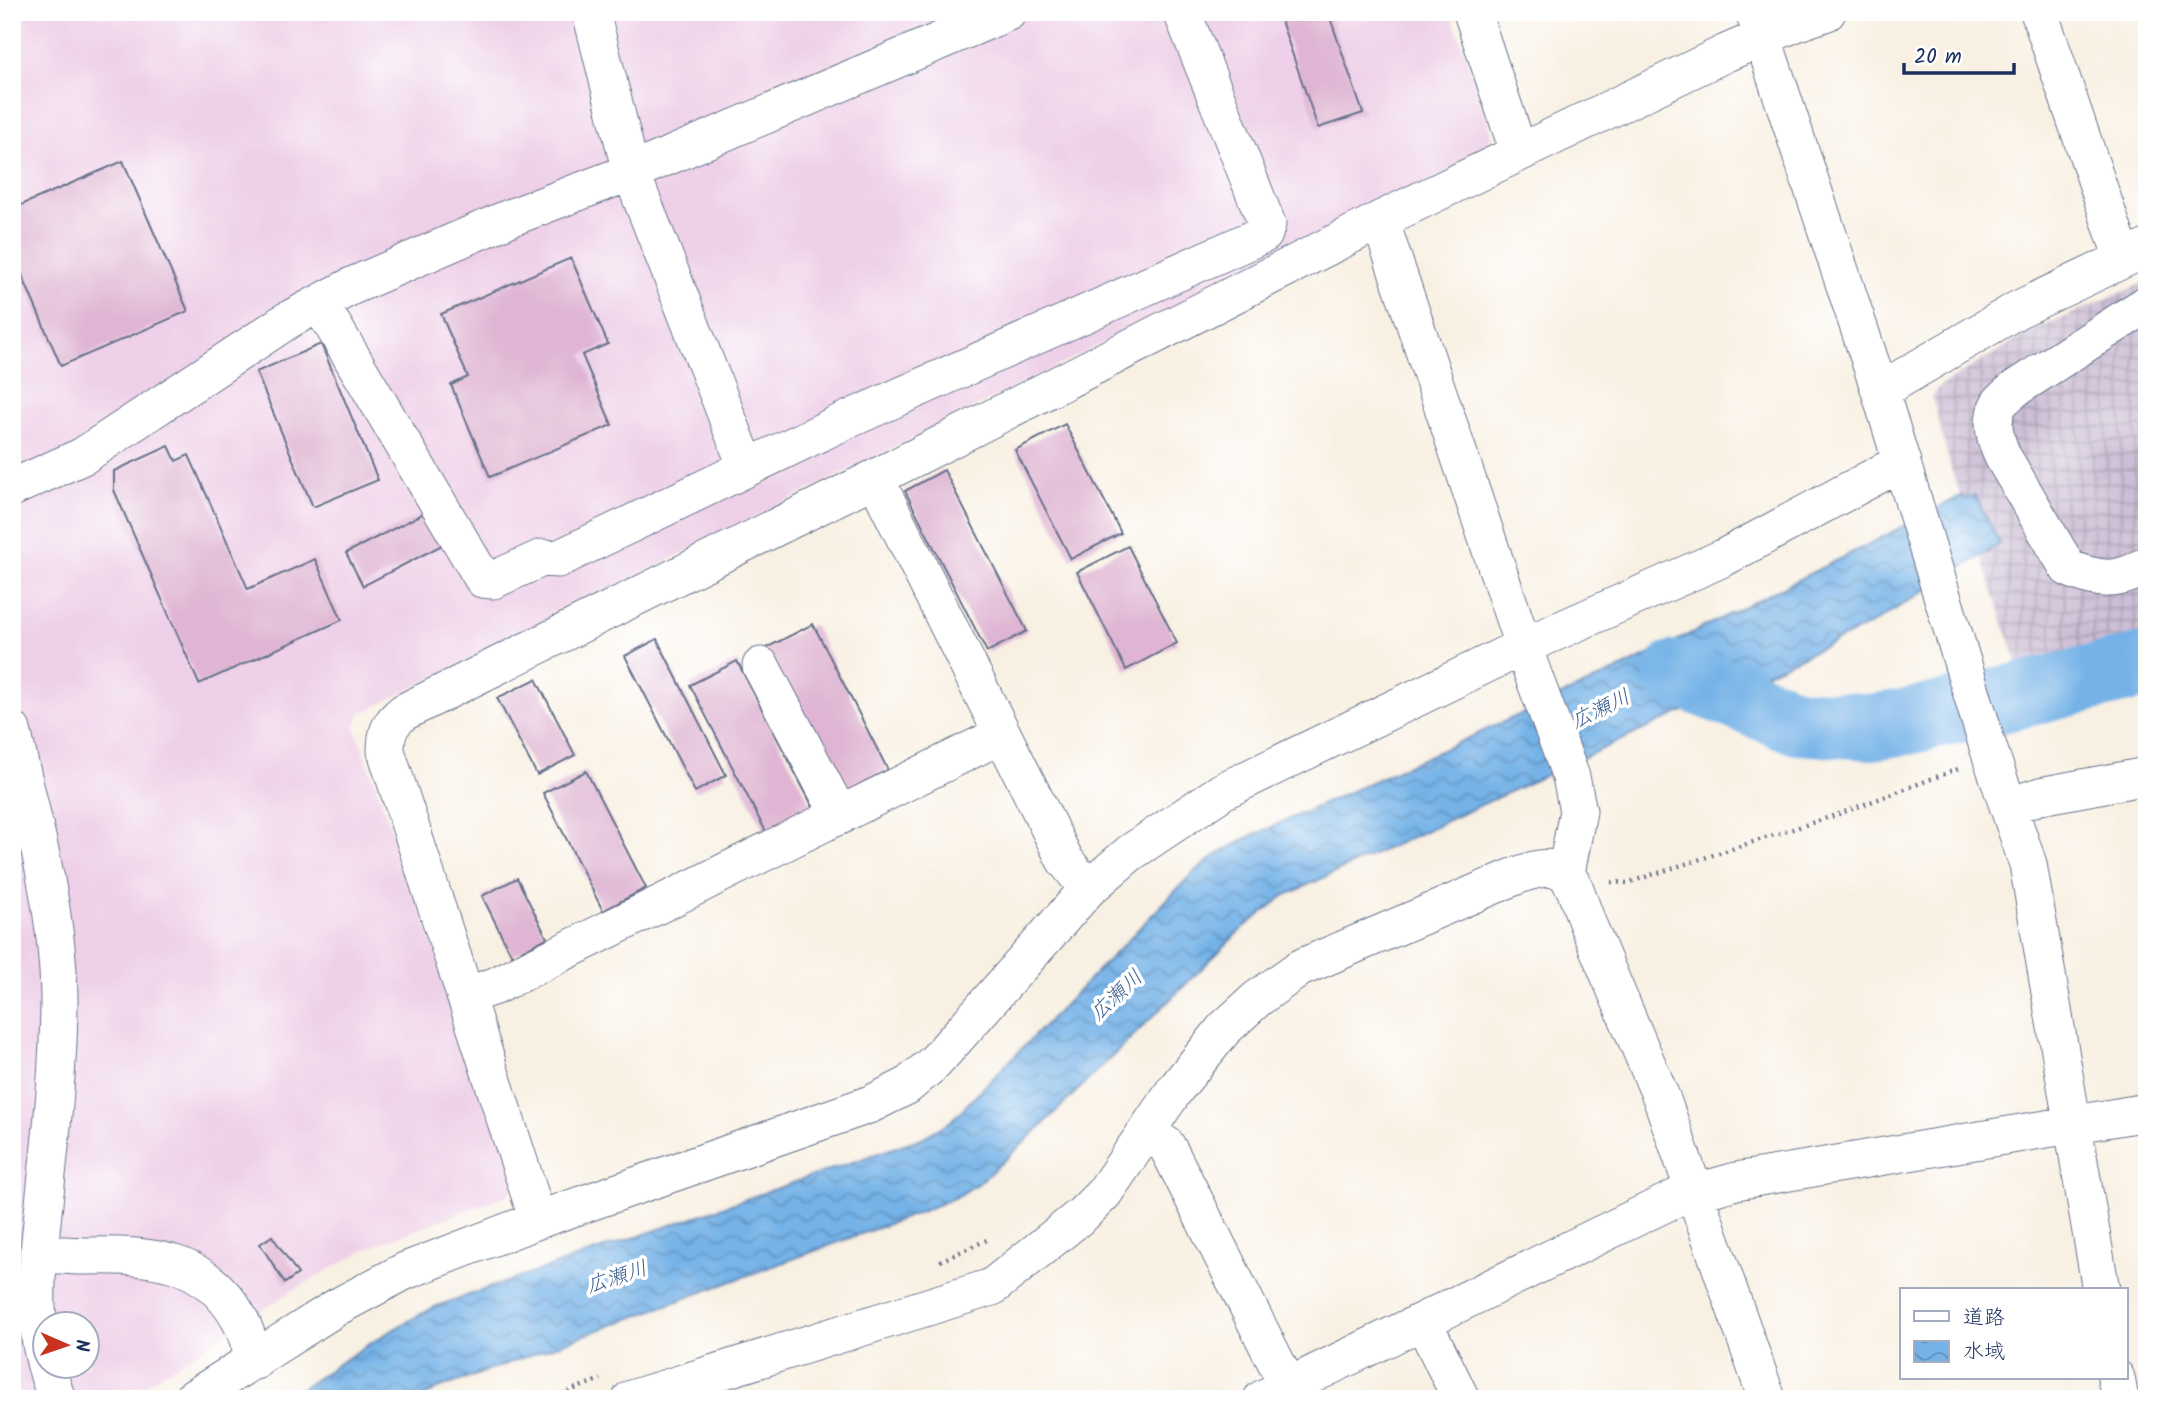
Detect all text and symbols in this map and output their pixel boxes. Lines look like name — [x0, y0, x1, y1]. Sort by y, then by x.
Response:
scale bar — [1904, 32, 2014, 76]
text: 20 m — [1914, 41, 1962, 74]
water label: 広瀬川 — [1565, 681, 1637, 739]
water label: 広瀬川 — [1083, 962, 1151, 1030]
water label: 広瀬川 — [582, 1253, 652, 1303]
legend — [1900, 1288, 2128, 1380]
text: 道路 — [1963, 1302, 2005, 1335]
north arrow — [32, 1310, 102, 1380]
text: 水域 — [1963, 1336, 2005, 1369]
text: N — [66, 1339, 96, 1352]

